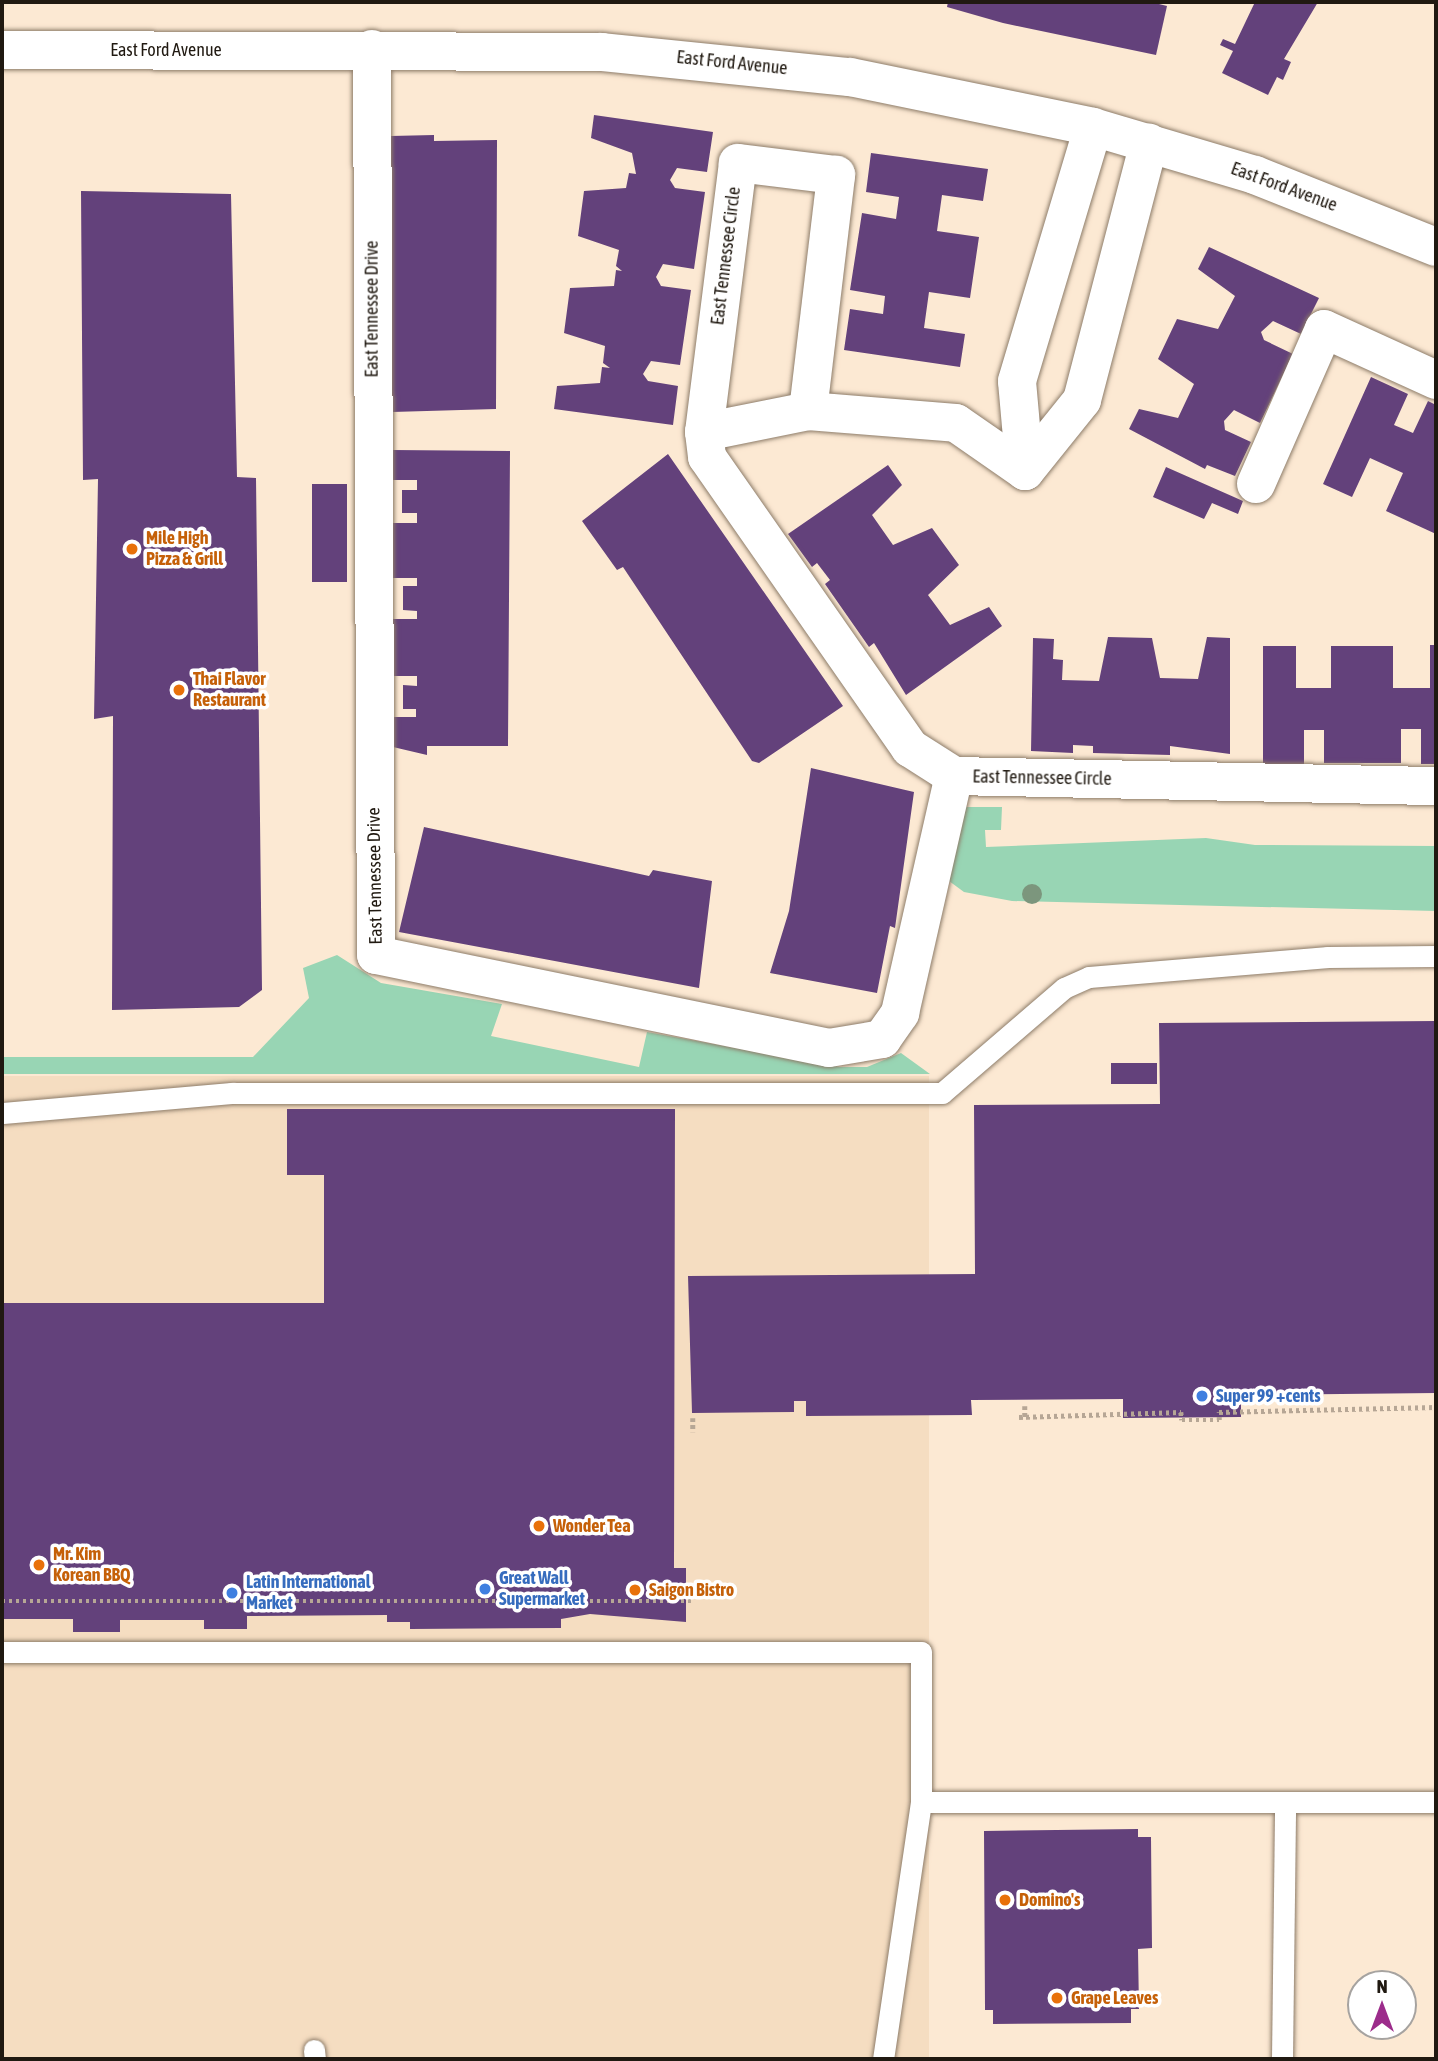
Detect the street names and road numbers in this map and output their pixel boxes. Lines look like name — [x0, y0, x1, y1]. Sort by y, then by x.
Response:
street label: East Ford Avenue — [110, 39, 222, 61]
street label: East Ford Avenue — [675, 46, 789, 80]
street label: East Ford Avenue — [1228, 158, 1340, 216]
street label: East Tennessee Circle — [707, 186, 745, 326]
street label: East Tennessee Drive — [361, 240, 383, 378]
street label: East Tennessee Circle — [972, 766, 1112, 790]
street label: East Tennessee Drive — [363, 807, 387, 945]

